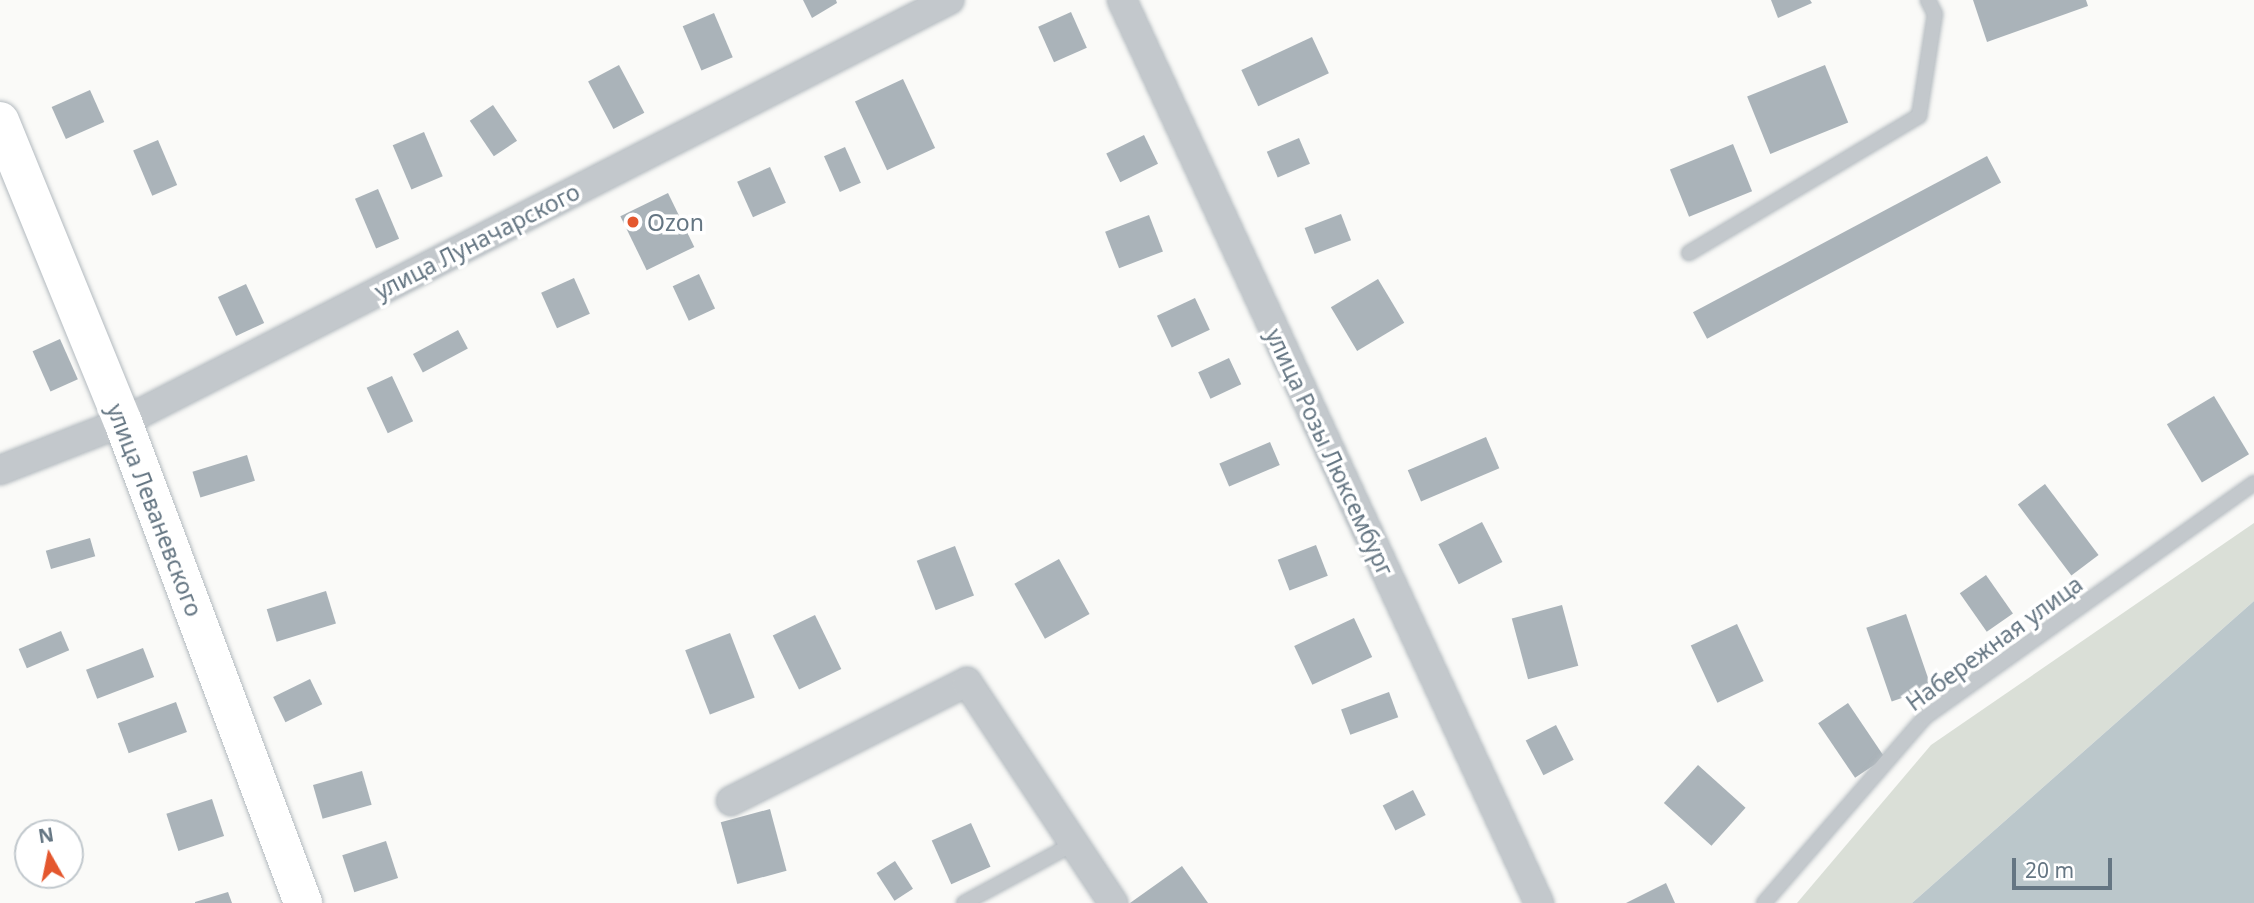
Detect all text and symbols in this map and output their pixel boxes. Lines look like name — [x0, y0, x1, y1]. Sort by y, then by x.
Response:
street label: улица Луначарского — [370, 177, 584, 305]
place label: Ozon — [647, 208, 704, 236]
marker: Ozon — [625, 214, 641, 230]
street label: улица Розы Люксембург — [1261, 324, 1399, 580]
street label: улица Леваневского — [102, 400, 208, 620]
street label: Набережная улица — [1900, 570, 2088, 716]
north arrow — [14, 819, 84, 889]
text: N — [36, 821, 56, 849]
scale bar — [2016, 844, 2116, 888]
text: 20 m — [2025, 856, 2074, 884]

